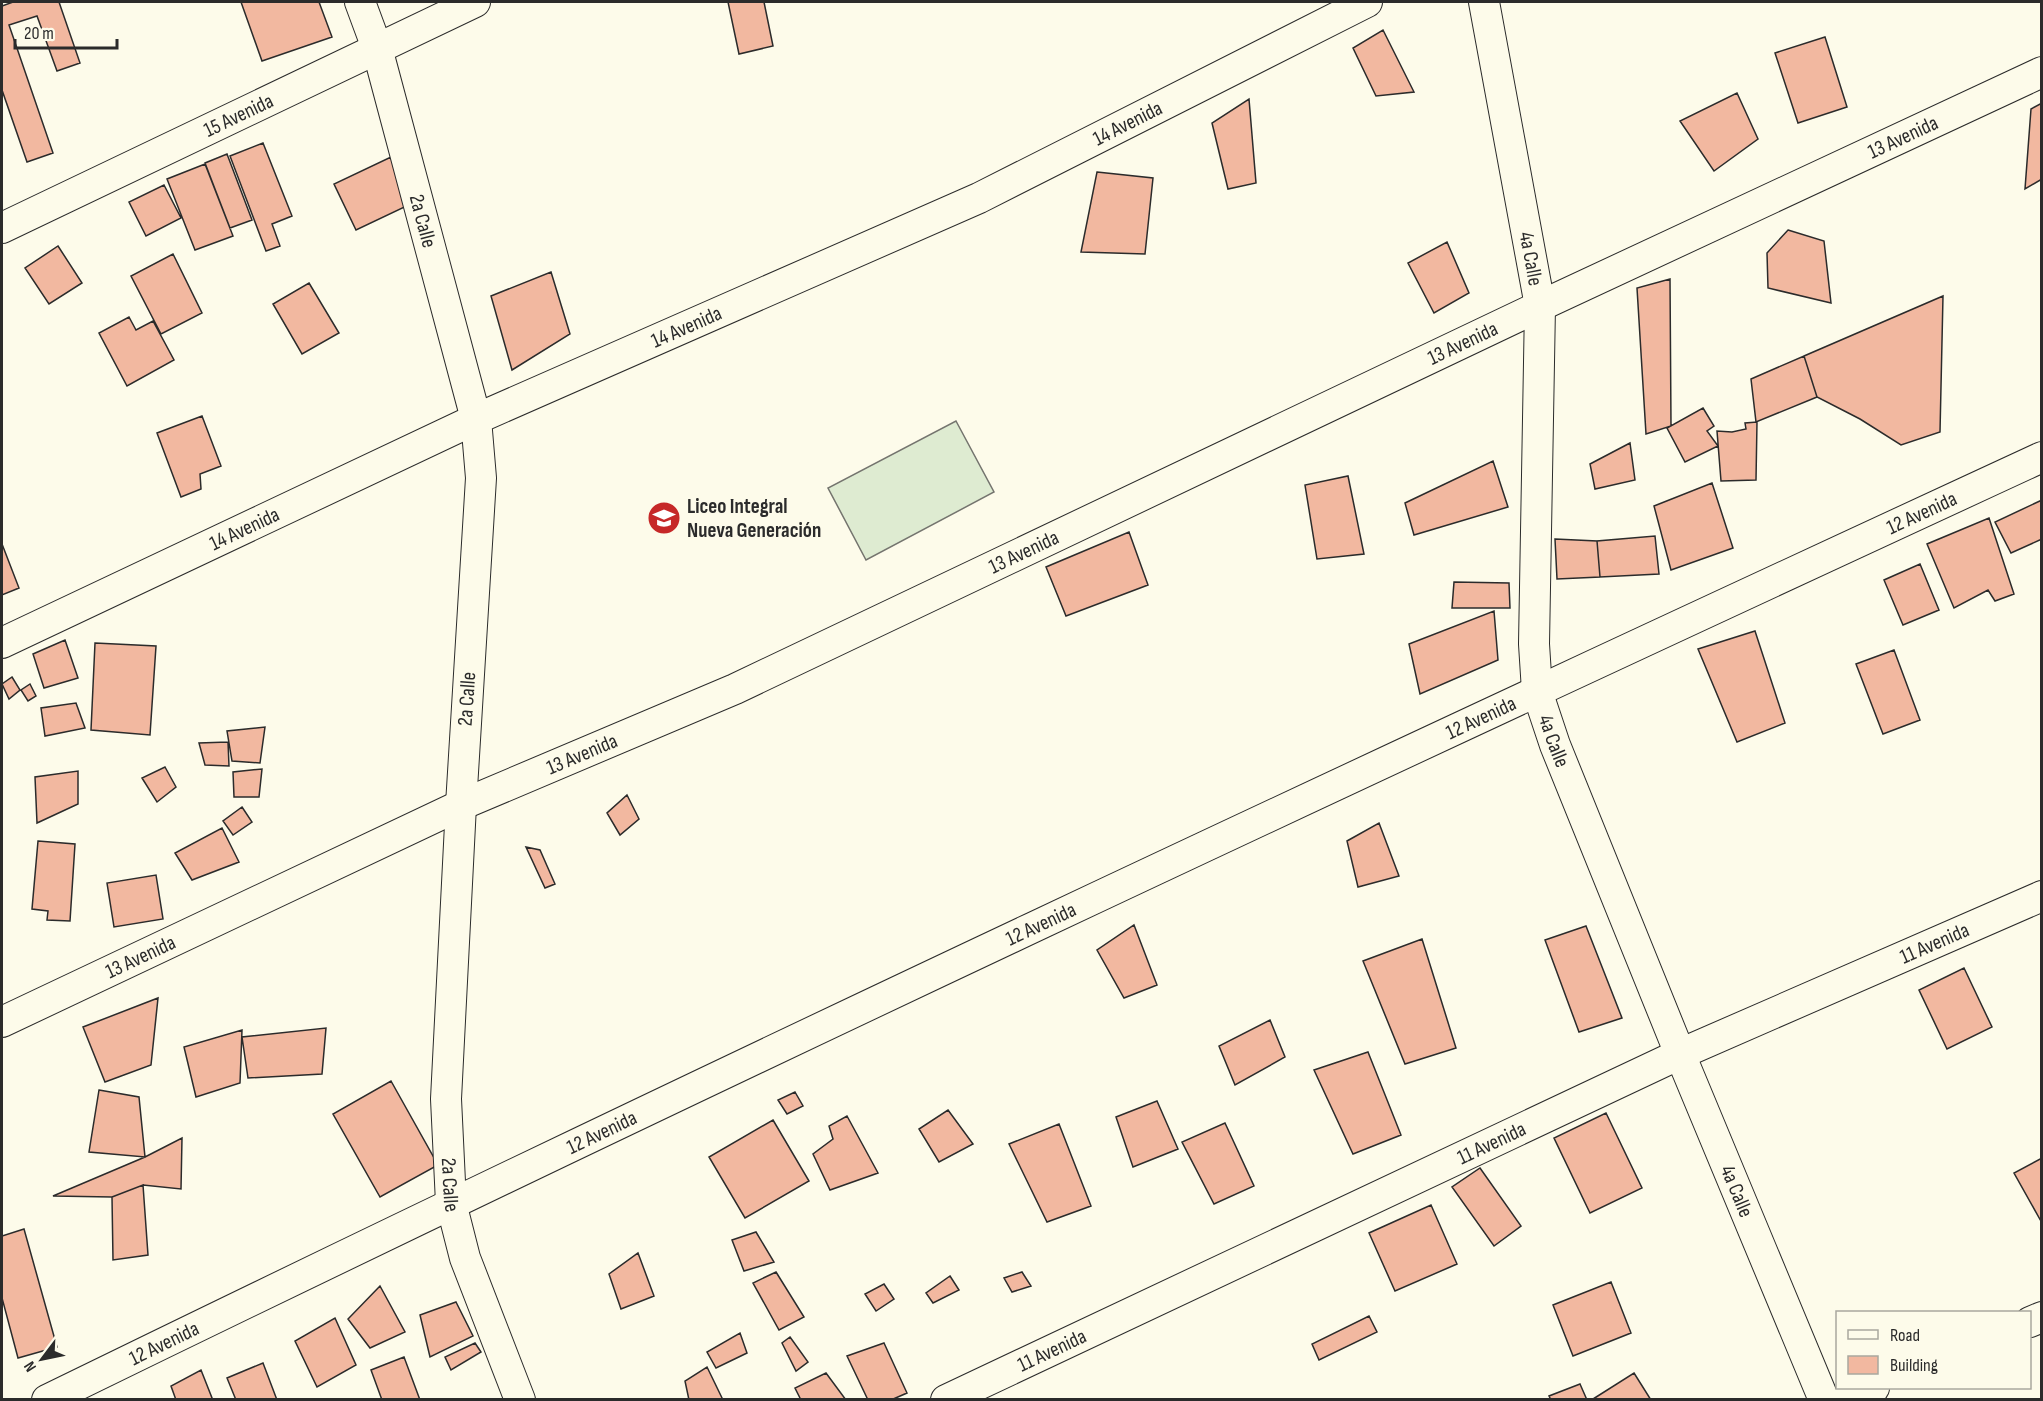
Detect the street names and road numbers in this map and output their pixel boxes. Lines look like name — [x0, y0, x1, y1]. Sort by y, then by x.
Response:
street label: 15 Avenida — [200, 88, 277, 142]
street label: 14 Avenida — [1089, 95, 1166, 151]
street label: 13 Avenida — [1864, 110, 1942, 164]
street label: 2a Calle — [404, 191, 442, 250]
street label: 4a Calle — [1514, 230, 1549, 288]
street label: 14 Avenida — [647, 300, 725, 353]
street label: 13 Avenida — [1424, 316, 1502, 370]
street label: 12 Avenida — [1882, 486, 1961, 540]
street label: 14 Avenida — [205, 501, 283, 556]
street label: 13 Avenida — [985, 524, 1063, 579]
street label: 2a Calle — [453, 671, 481, 727]
street label: 12 Avenida — [1442, 690, 1520, 745]
street label: 4a Calle — [1533, 711, 1575, 771]
street label: 13 Avenida — [543, 728, 621, 780]
street label: 12 Avenida — [1002, 897, 1080, 951]
street label: 11 Avenida — [1896, 917, 1973, 969]
street label: 13 Avenida — [101, 929, 179, 984]
street label: 12 Avenida — [563, 1105, 641, 1159]
street label: 11 Avenida — [1453, 1116, 1530, 1170]
street label: 2a Calle — [436, 1157, 465, 1215]
street label: 4a Calle — [1715, 1161, 1759, 1221]
street label: 12 Avenida — [125, 1316, 203, 1371]
street label: 11 Avenida — [1013, 1323, 1090, 1377]

